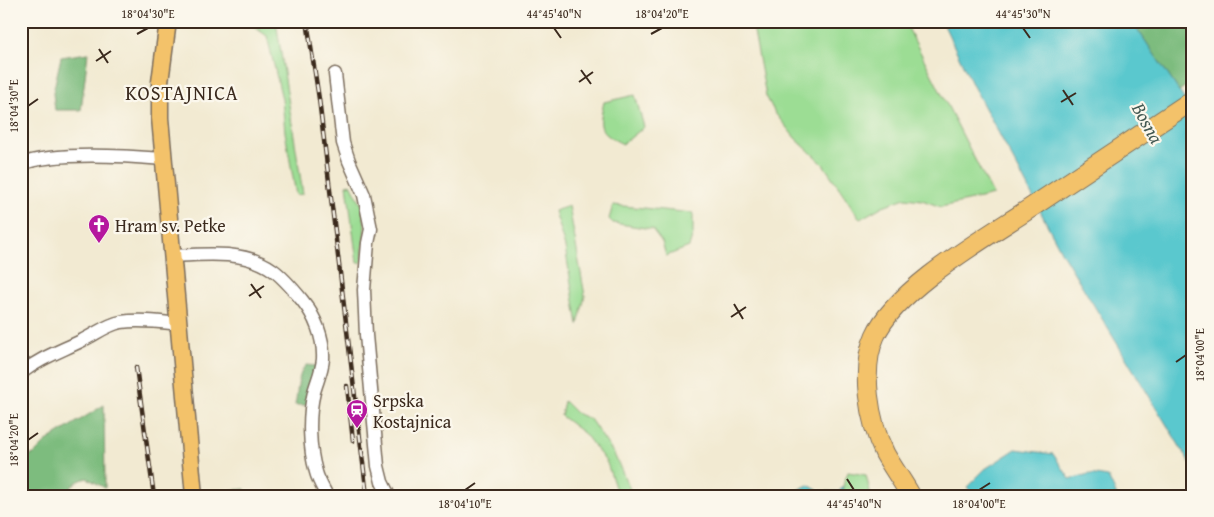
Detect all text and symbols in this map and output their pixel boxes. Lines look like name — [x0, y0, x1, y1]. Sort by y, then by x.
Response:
text: 18°04'30"E — [121, 5, 175, 22]
text: 44°45'40"N — [526, 5, 582, 22]
text: 18°04'20"E — [635, 5, 689, 22]
text: 44°45'30"N — [995, 5, 1051, 22]
district label: KOSTAJNICA — [125, 78, 239, 107]
text: 18°04'30"E — [5, 79, 22, 133]
water label: Bosna — [1125, 97, 1171, 149]
place label: Hram sv. Petke — [115, 212, 226, 239]
church icon: Hram sv. Petke — [87, 213, 111, 244]
text: 18°04'00"E — [1191, 328, 1208, 382]
place label: Srpska Kostajnica — [373, 387, 452, 435]
station icon: Srpska Kostajnica — [345, 398, 369, 429]
text: 18°04'20"E — [5, 413, 22, 467]
text: 18°04'10"E — [438, 495, 492, 512]
text: 44°45'40"N — [826, 495, 882, 512]
text: 18°04'00"E — [952, 495, 1006, 512]

